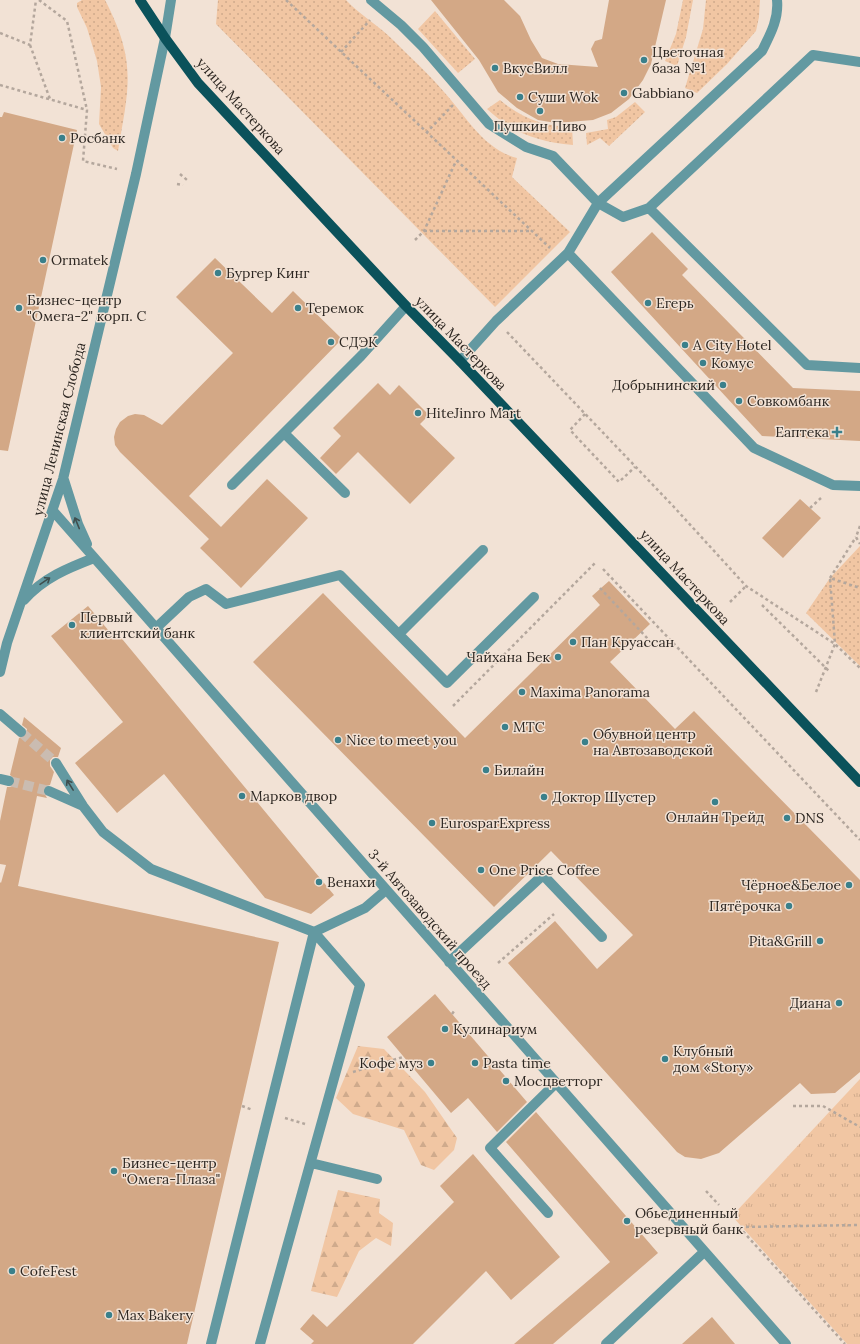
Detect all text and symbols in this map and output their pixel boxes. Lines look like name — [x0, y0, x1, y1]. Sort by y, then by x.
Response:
place label: Цветочная база №1 — [652, 43, 724, 77]
street label: улица Мастеркова — [193, 54, 289, 158]
marker: Цветочная база №1 — [639, 55, 649, 65]
place label: ВкусВилл — [503, 59, 568, 77]
marker: ВкусВилл — [490, 63, 500, 73]
place label: Gabbiano — [632, 84, 694, 102]
place label: Суши Wok — [528, 88, 599, 106]
marker: Gabbiano — [619, 88, 629, 98]
marker: Суши Wok — [515, 92, 525, 102]
marker: Пушкин Пиво — [535, 106, 545, 116]
place label: Пушкин Пиво — [494, 117, 586, 135]
place label: Росбанк — [70, 129, 126, 147]
marker: Росбанк — [57, 133, 67, 143]
place label: Ormatek — [51, 251, 109, 269]
marker: Ormatek — [38, 255, 48, 265]
place label: Бургер Кинг — [226, 264, 309, 282]
marker: Бургер Кинг — [213, 268, 223, 278]
place label: Бизнес-центр "Омега-2" корп. C — [27, 291, 146, 325]
street label: улица Мастеркова — [411, 292, 511, 394]
place label: Егерь — [656, 294, 694, 312]
marker: Егерь — [643, 298, 653, 308]
place label: Теремок — [306, 299, 364, 317]
marker: Бизнес-центр "Омега-2" корп. C — [14, 303, 24, 313]
marker: Теремок — [293, 303, 303, 313]
place label: СДЭК — [339, 333, 378, 351]
place label: A City Hotel — [692, 336, 772, 354]
marker: СДЭК — [326, 337, 336, 347]
street label: улица Ленинская Слобода — [29, 340, 89, 518]
marker: A City Hotel — [680, 340, 690, 350]
place label: Комус — [711, 354, 754, 372]
marker: Комус — [698, 358, 708, 368]
place label: Добрынинский — [612, 376, 715, 394]
marker: Добрынинский — [718, 380, 728, 390]
place label: Совкомбанк — [747, 392, 830, 410]
marker: Совкомбанк — [734, 396, 744, 406]
place label: HiteJinro Mart — [426, 404, 522, 422]
marker: HiteJinro Mart — [413, 408, 423, 418]
place label: Еаптека — [775, 423, 829, 441]
marker: Еаптека — [832, 427, 842, 437]
one-way arrow — [73, 517, 81, 529]
street label: улица Мастеркова — [636, 525, 734, 629]
one-way arrow — [39, 576, 51, 584]
place label: Первый клиентский банк — [80, 608, 196, 642]
marker: Первый клиентский банк — [67, 620, 77, 630]
place label: Пан Круассан — [581, 633, 675, 651]
marker: Пан Круассан — [568, 637, 578, 647]
place label: Чайхана Бек — [466, 648, 550, 666]
marker: Чайхана Бек — [553, 652, 563, 662]
place label: Maxima Panorama — [530, 683, 650, 701]
marker: Maxima Panorama — [517, 687, 527, 697]
place label: МТС — [513, 718, 545, 736]
marker: МТС — [500, 722, 510, 732]
place label: Обувной центр на Автозаводской — [593, 725, 713, 759]
place label: Nice to meet you — [346, 731, 457, 749]
marker: Nice to meet you — [333, 735, 343, 745]
marker: Обувной центр на Автозаводской — [580, 737, 590, 747]
place label: Билайн — [494, 761, 545, 779]
marker: Билайн — [481, 765, 491, 775]
one-way arrow — [66, 780, 74, 791]
place label: Марков двор — [250, 787, 337, 805]
place label: Доктор Шустер — [552, 788, 656, 806]
marker: Марков двор — [237, 791, 247, 801]
marker: Доктор Шустер — [539, 792, 549, 802]
marker: Онлайн Трейд — [710, 797, 720, 807]
place label: Онлайн Трейд — [666, 808, 764, 826]
place label: DNS — [795, 809, 824, 827]
marker: DNS — [782, 813, 792, 823]
place label: EurosparExpress — [440, 814, 550, 832]
marker: EurosparExpress — [427, 818, 437, 828]
street label: 3-й Автозаводский проезд — [364, 845, 496, 993]
place label: One Price Coffee — [489, 861, 600, 879]
marker: One Price Coffee — [476, 865, 486, 875]
place label: Венахи — [327, 873, 376, 891]
place label: Чёрное&Белое — [741, 876, 841, 894]
marker: Венахи — [314, 877, 324, 887]
marker: Чёрное&Белое — [844, 880, 854, 890]
place label: Пятёрочка — [709, 897, 781, 915]
marker: Пятёрочка — [784, 901, 794, 911]
place label: Pita&Grill — [749, 932, 812, 950]
marker: Pita&Grill — [815, 936, 825, 946]
place label: Диана — [789, 994, 831, 1012]
marker: Диана — [834, 998, 844, 1008]
place label: Кулинариум — [453, 1020, 537, 1038]
marker: Кулинариум — [440, 1024, 450, 1034]
place label: Клубный дом «Story» — [673, 1042, 754, 1076]
place label: Кофе муз — [359, 1054, 424, 1072]
place label: Pasta time — [483, 1054, 551, 1072]
marker: Клубный дом «Story» — [660, 1054, 670, 1064]
marker: Кофе муз — [426, 1058, 436, 1068]
marker: Pasta time — [470, 1058, 480, 1068]
place label: Мосцветторг — [514, 1072, 603, 1090]
marker: Мосцветторг — [501, 1076, 511, 1086]
place label: Бизнес-центр "Омега-Плаза" — [122, 1154, 220, 1188]
marker: Бизнес-центр "Омега-Плаза" — [109, 1166, 119, 1176]
place label: Обьединенный резервный банк — [635, 1204, 744, 1238]
marker: Обьединенный резервный банк — [622, 1216, 632, 1226]
place label: CofeFest — [20, 1262, 77, 1280]
marker: CofeFest — [7, 1266, 17, 1276]
place label: Max Bakery — [117, 1306, 193, 1324]
marker: Max Bakery — [104, 1310, 114, 1320]

